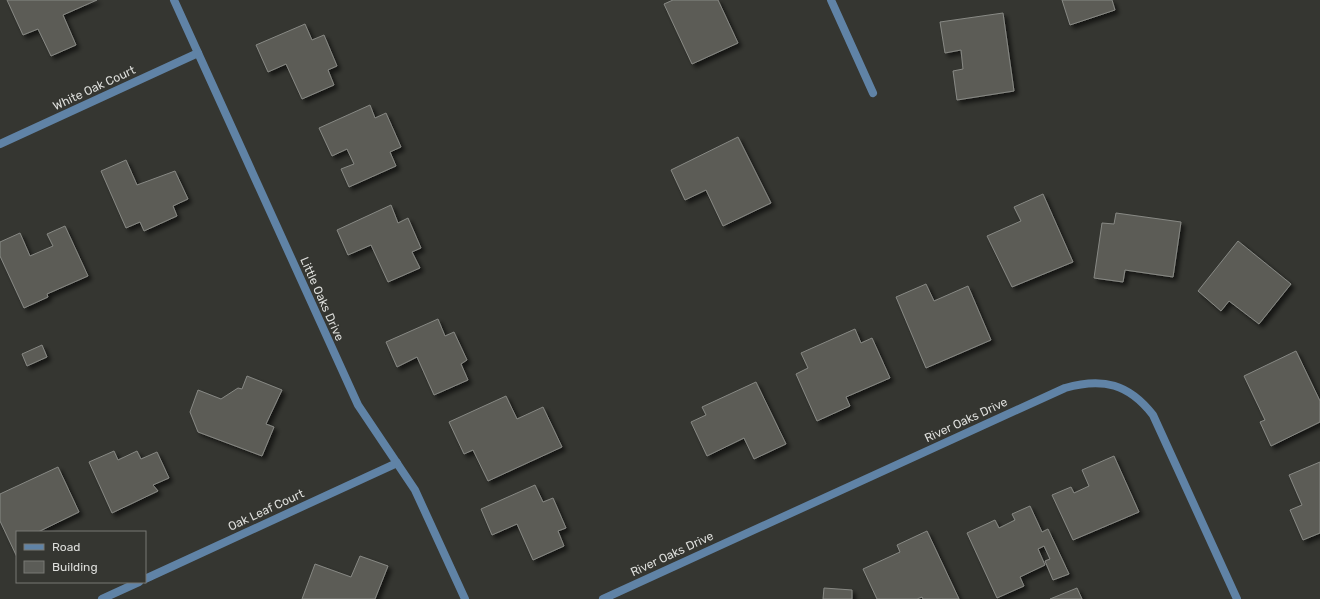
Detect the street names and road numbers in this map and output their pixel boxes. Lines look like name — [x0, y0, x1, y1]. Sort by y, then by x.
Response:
street label: White Oak Court — [51, 63, 138, 113]
street label: Little Oaks Drive — [297, 255, 347, 343]
street label: River Oaks Drive — [922, 395, 1010, 445]
street label: Oak Leaf Court — [226, 486, 307, 534]
street label: River Oaks Drive — [628, 529, 716, 579]

